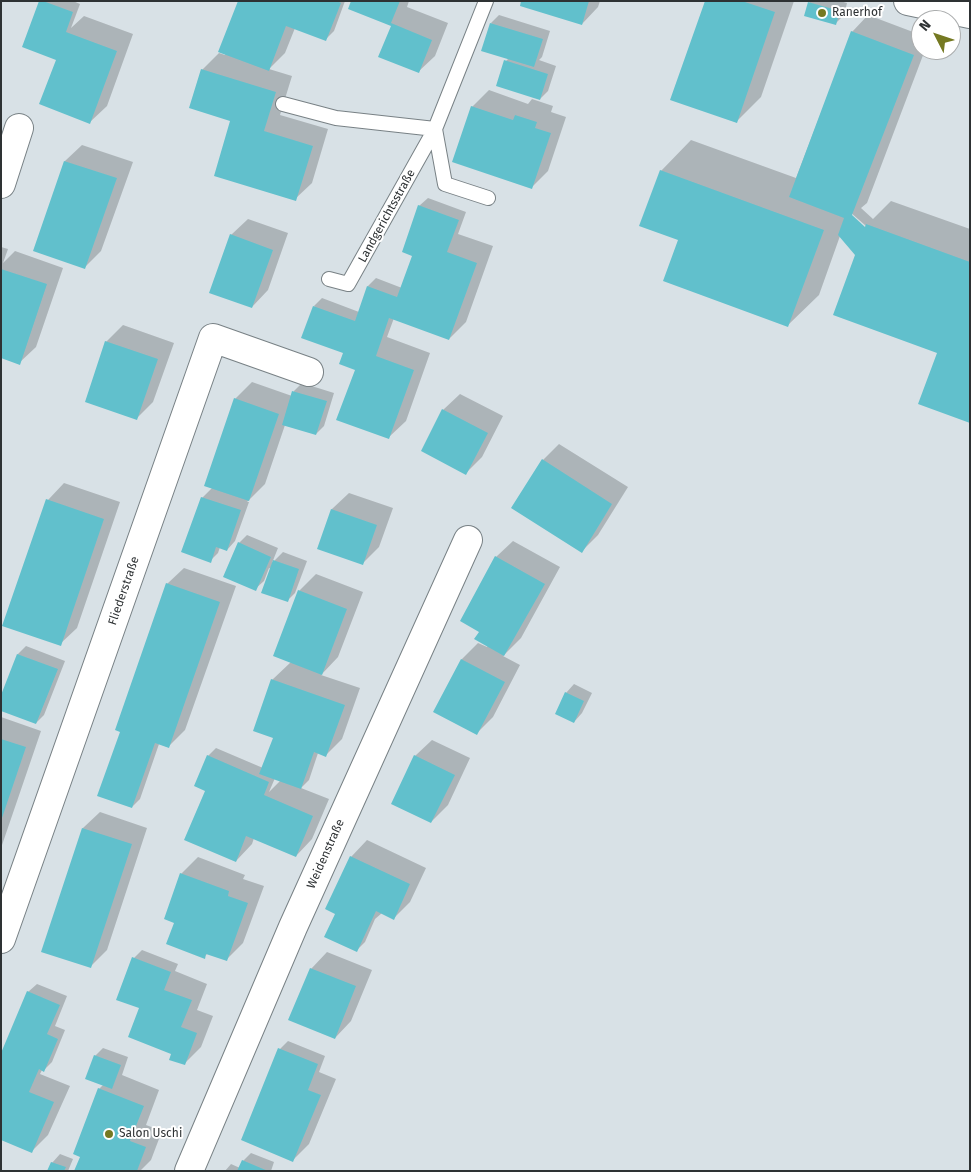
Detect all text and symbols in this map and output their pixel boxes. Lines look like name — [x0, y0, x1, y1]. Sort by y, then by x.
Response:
place label: Ranerhof — [832, 6, 882, 20]
marker: Ranerhof — [816, 7, 828, 19]
north arrow — [911, 10, 961, 60]
text: N — [916, 16, 935, 35]
street label: Landgerichtsstraße — [355, 167, 419, 265]
street label: Fliederstraße — [106, 555, 142, 627]
street label: Weidenstraße — [304, 817, 348, 891]
place label: Salon Uschi — [119, 1127, 182, 1141]
marker: Salon Uschi — [103, 1128, 115, 1140]

